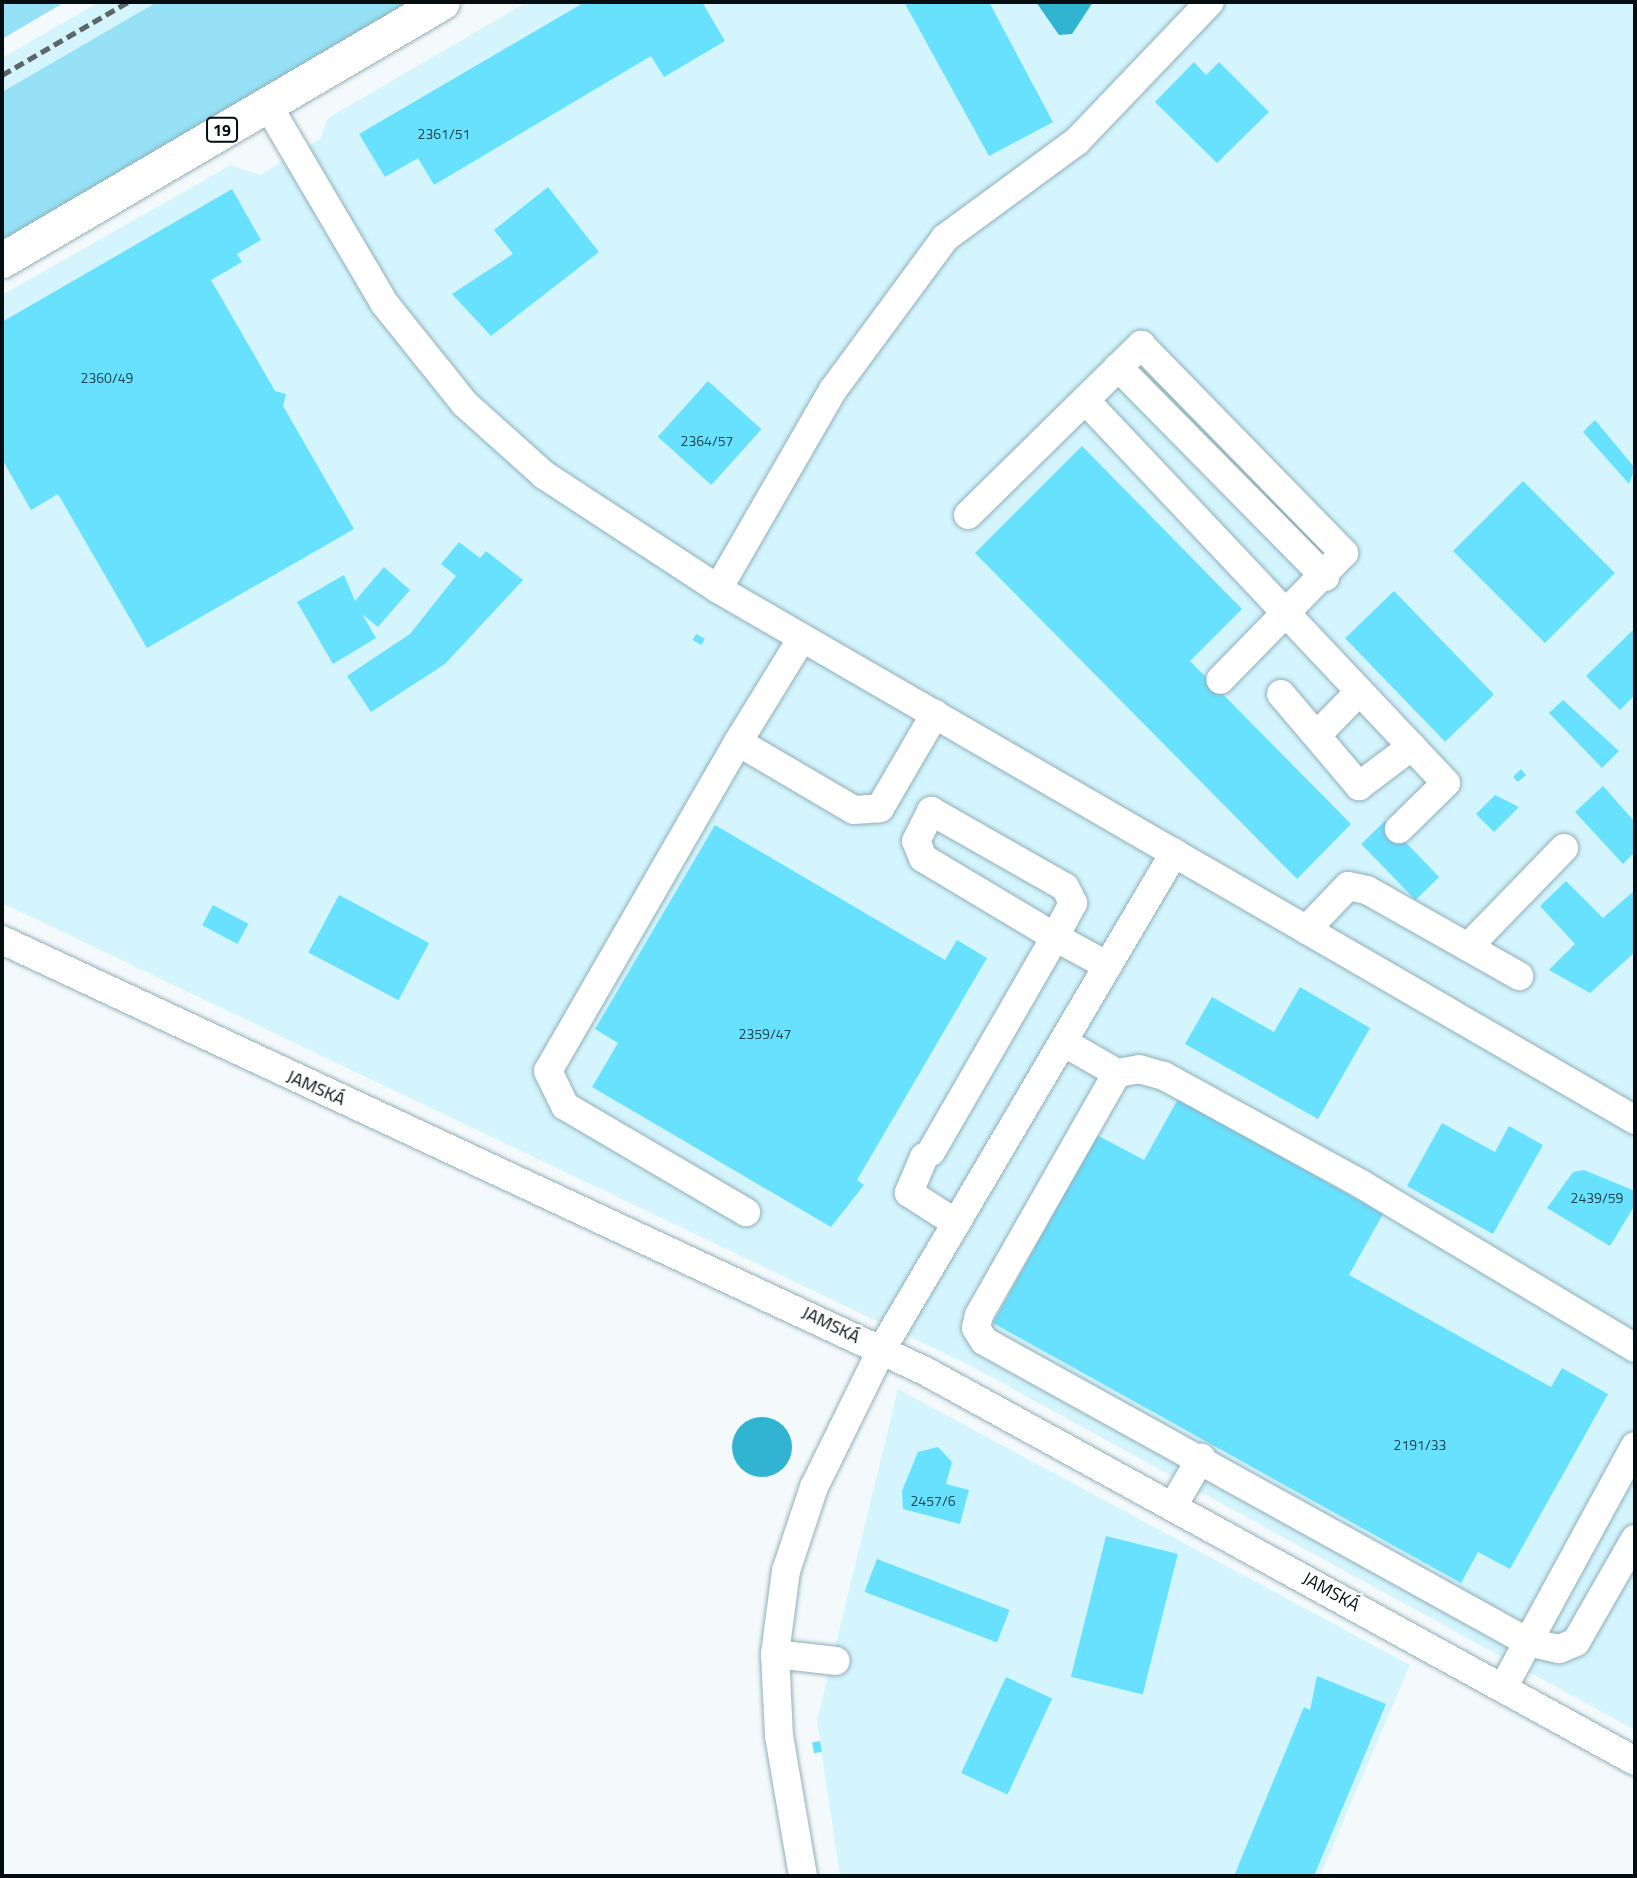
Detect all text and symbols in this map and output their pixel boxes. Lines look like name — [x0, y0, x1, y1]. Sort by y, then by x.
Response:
road number: 19 — [204, 118, 240, 142]
house number: 2361/51 — [418, 126, 470, 142]
house number: 2360/49 — [81, 370, 133, 386]
house number: 2364/57 — [681, 433, 733, 449]
house number: 2359/47 — [739, 1026, 791, 1042]
street label: JAMSKÁ — [283, 1066, 349, 1110]
house number: 2439/59 — [1571, 1190, 1623, 1206]
street label: JAMSKÁ — [799, 1302, 863, 1348]
house number: 2191/33 — [1394, 1437, 1446, 1453]
house number: 2457/6 — [911, 1493, 955, 1509]
street label: JAMSKÁ — [1299, 1568, 1363, 1616]

